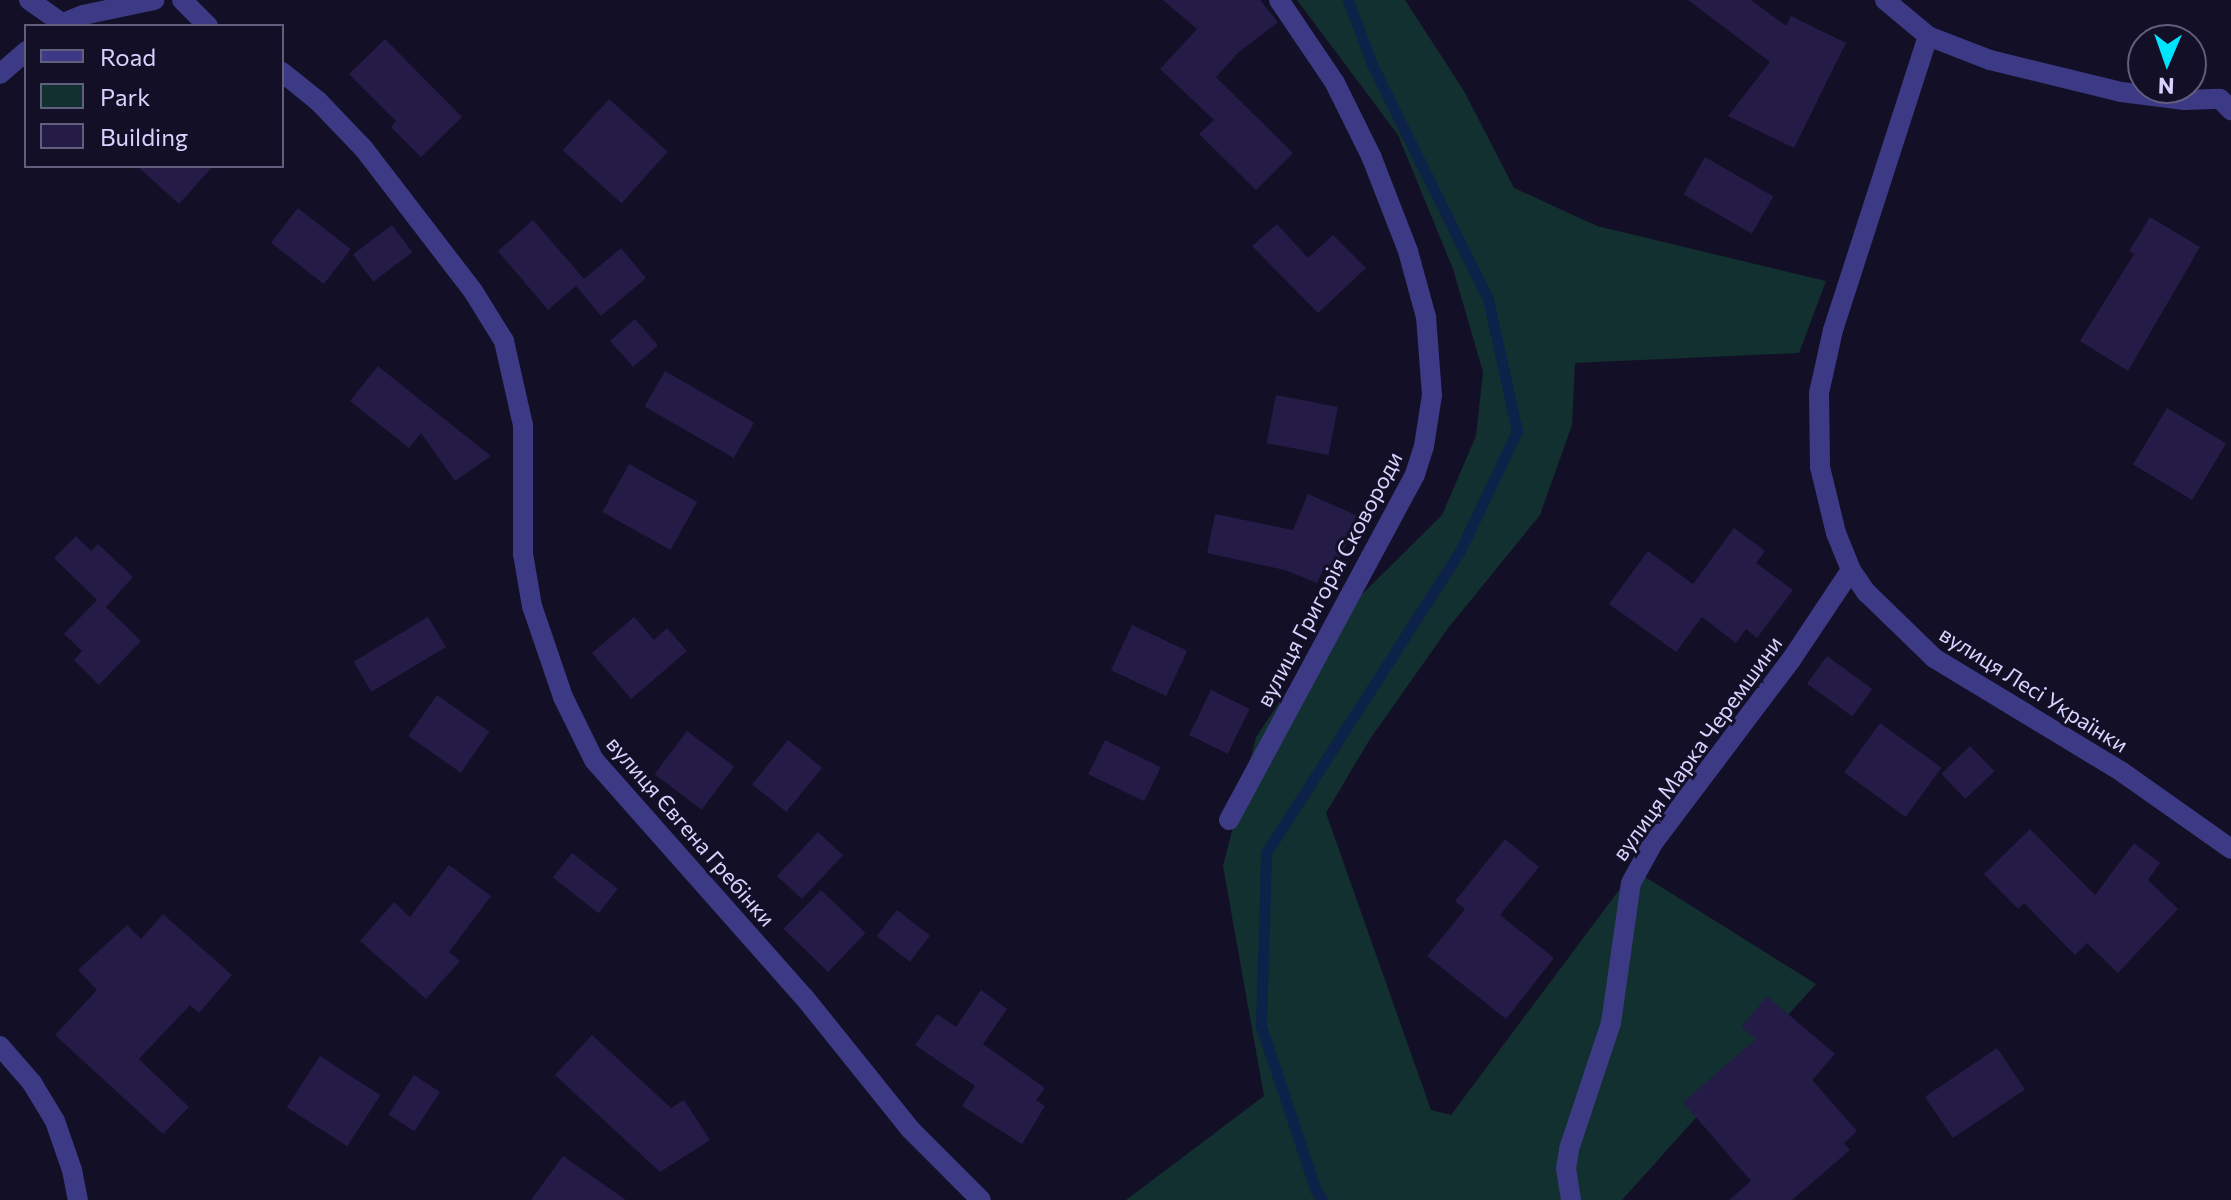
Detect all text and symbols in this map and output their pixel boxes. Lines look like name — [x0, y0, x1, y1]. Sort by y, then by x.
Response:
legend — [24, 24, 284, 168]
north arrow — [2127, 24, 2207, 104]
text: Road — [100, 42, 156, 71]
text: N — [2157, 73, 2175, 100]
text: Park — [100, 82, 150, 111]
text: Building — [100, 122, 188, 151]
street label: вулиця Григорія Сковороди — [1250, 447, 1408, 711]
street label: вулиця Лесі Українки — [1935, 620, 2133, 758]
street label: вулиця Марка Черемшини — [1607, 631, 1787, 865]
street label: вулиця Євгена Гребінки — [601, 731, 781, 931]

